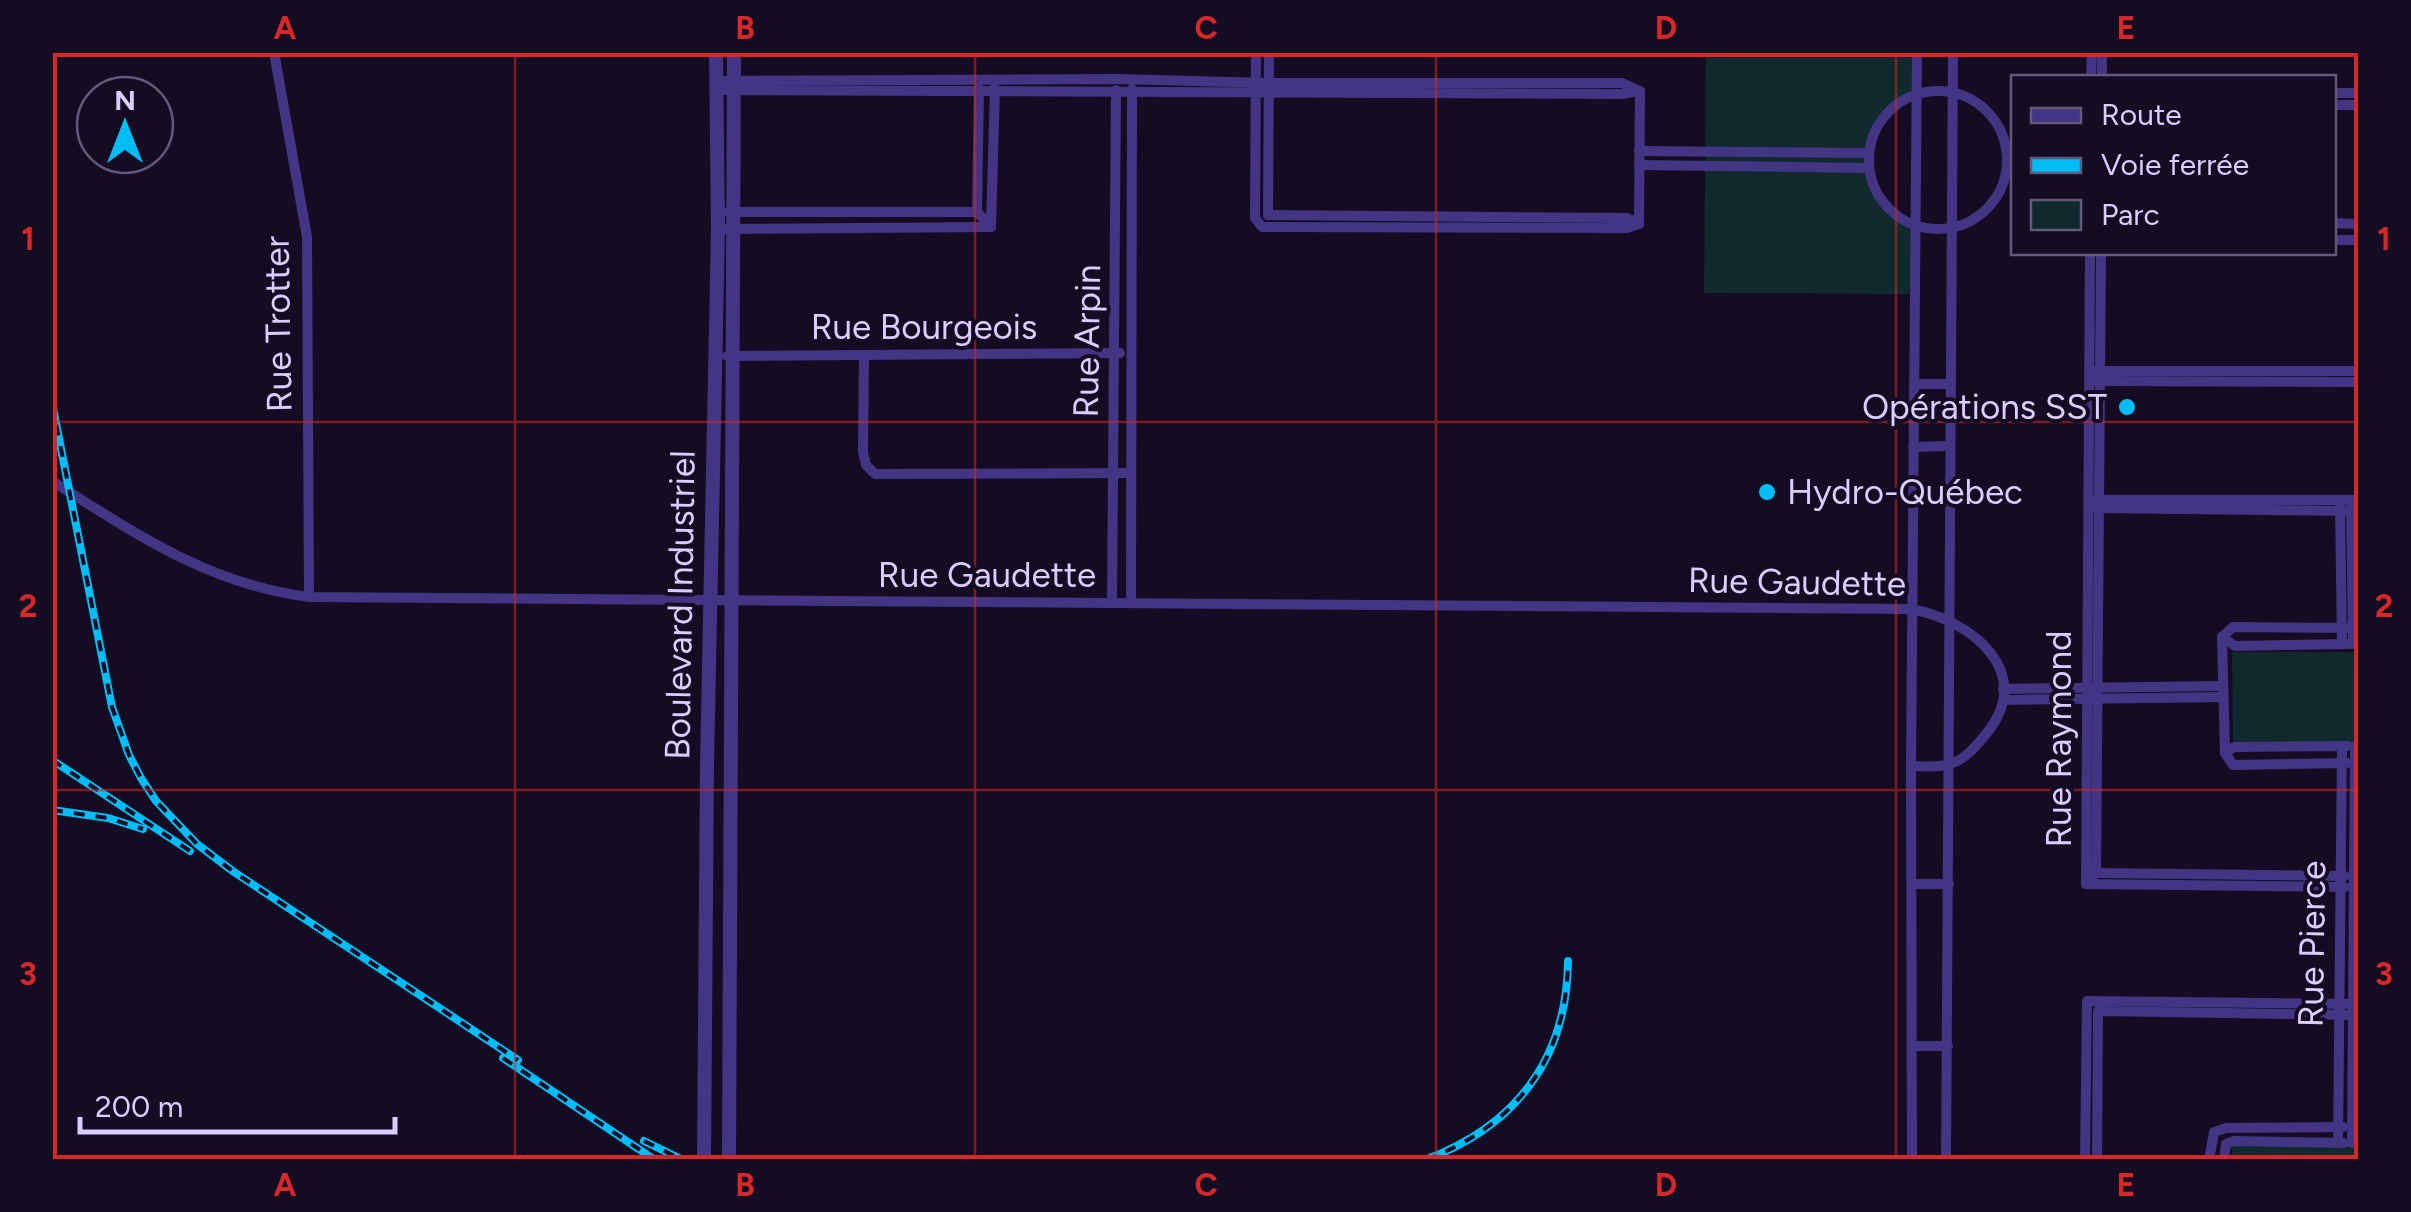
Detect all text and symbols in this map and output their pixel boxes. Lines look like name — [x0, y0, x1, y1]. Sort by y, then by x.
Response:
text: A — [274, 9, 297, 47]
text: B — [735, 9, 755, 47]
text: C — [1194, 9, 1218, 47]
text: D — [1655, 9, 1677, 47]
text: E — [2117, 9, 2135, 47]
north arrow — [75, 75, 175, 175]
legend — [2011, 75, 2336, 255]
text: N — [114, 83, 136, 117]
text: Route — [2101, 96, 2182, 133]
text: Voie ferrée — [2101, 146, 2249, 183]
text: Parc — [2101, 196, 2160, 233]
text: 1 — [21, 220, 35, 258]
text: 1 — [2377, 220, 2391, 258]
street label: Rue Trotter — [255, 235, 301, 413]
street label: Rue Arpin — [1065, 264, 1109, 418]
street label: Rue Bourgeois — [811, 306, 1037, 348]
place label: Opérations SST — [1862, 386, 2107, 428]
marker: Opérations SST — [2116, 396, 2138, 418]
street label: Boulevard Industriel — [656, 450, 704, 760]
place label: Hydro-Québec — [1787, 471, 2023, 513]
marker: Hydro-Québec — [1756, 481, 1778, 503]
street label: Rue Gaudette — [878, 554, 1096, 596]
street label: Rue Gaudette — [1688, 559, 1906, 605]
text: 2 — [19, 587, 37, 625]
text: 2 — [2375, 587, 2393, 625]
street label: Rue Raymond — [2038, 630, 2080, 848]
street label: Rue Pierce — [2290, 860, 2334, 1028]
text: 3 — [19, 955, 37, 993]
text: 3 — [2375, 955, 2393, 993]
scale bar — [80, 1072, 395, 1134]
text: 200 m — [95, 1088, 183, 1125]
text: A — [274, 1166, 297, 1204]
text: B — [735, 1166, 755, 1204]
text: C — [1194, 1166, 1218, 1204]
text: D — [1655, 1166, 1677, 1204]
text: E — [2117, 1166, 2135, 1204]

